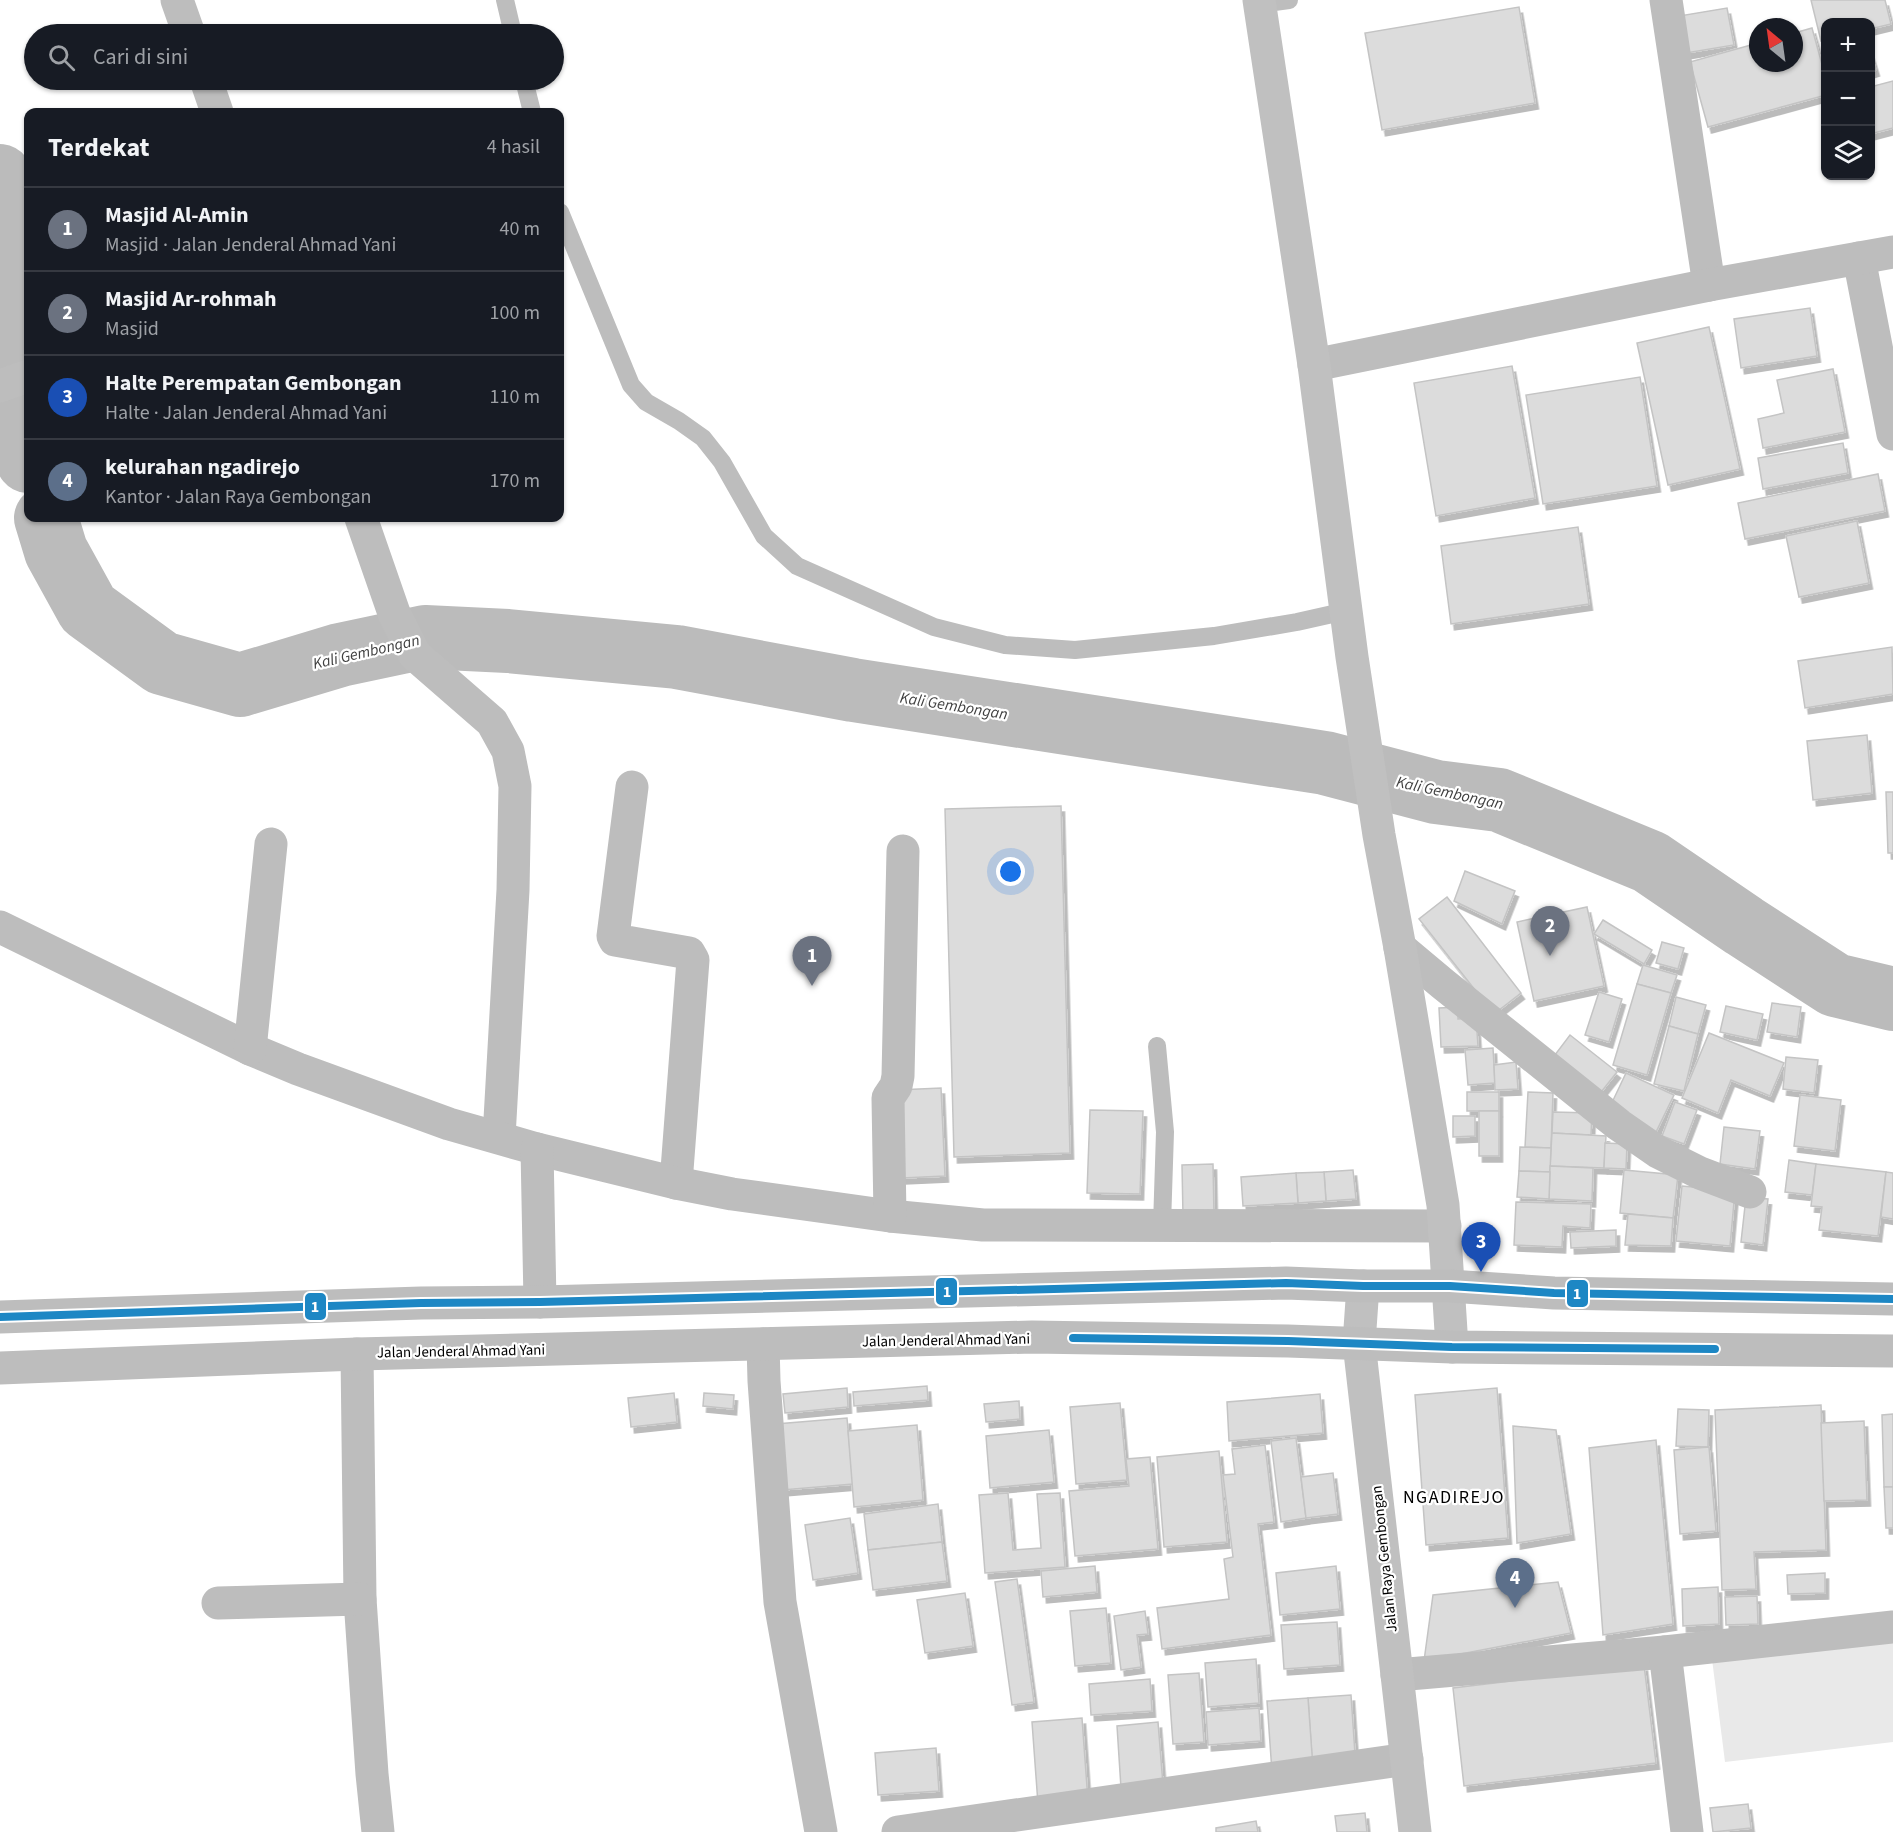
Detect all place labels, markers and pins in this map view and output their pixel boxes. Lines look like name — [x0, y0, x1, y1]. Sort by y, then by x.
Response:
pin: 2 — [1530, 906, 1570, 956]
pin: 1 — [792, 936, 832, 986]
pin: 3 — [1462, 1222, 1500, 1272]
pin: 4 — [1496, 1558, 1534, 1608]

